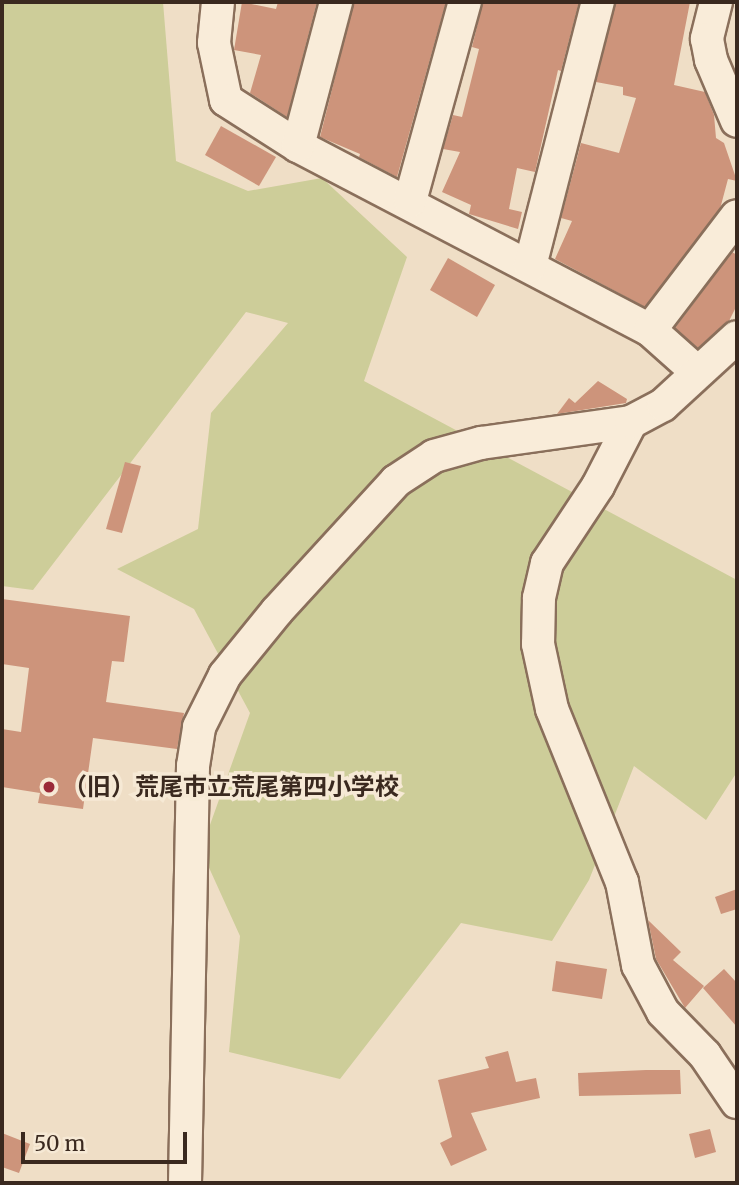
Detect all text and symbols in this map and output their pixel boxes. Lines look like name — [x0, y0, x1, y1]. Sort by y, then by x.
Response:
place label: （旧）荒尾市立荒尾第四小学校 — [63, 773, 399, 801]
marker: （旧）荒尾市立荒尾第四小学校 — [41, 779, 57, 795]
scale bar — [24, 1118, 191, 1162]
text: 50 m — [34, 1130, 85, 1157]

